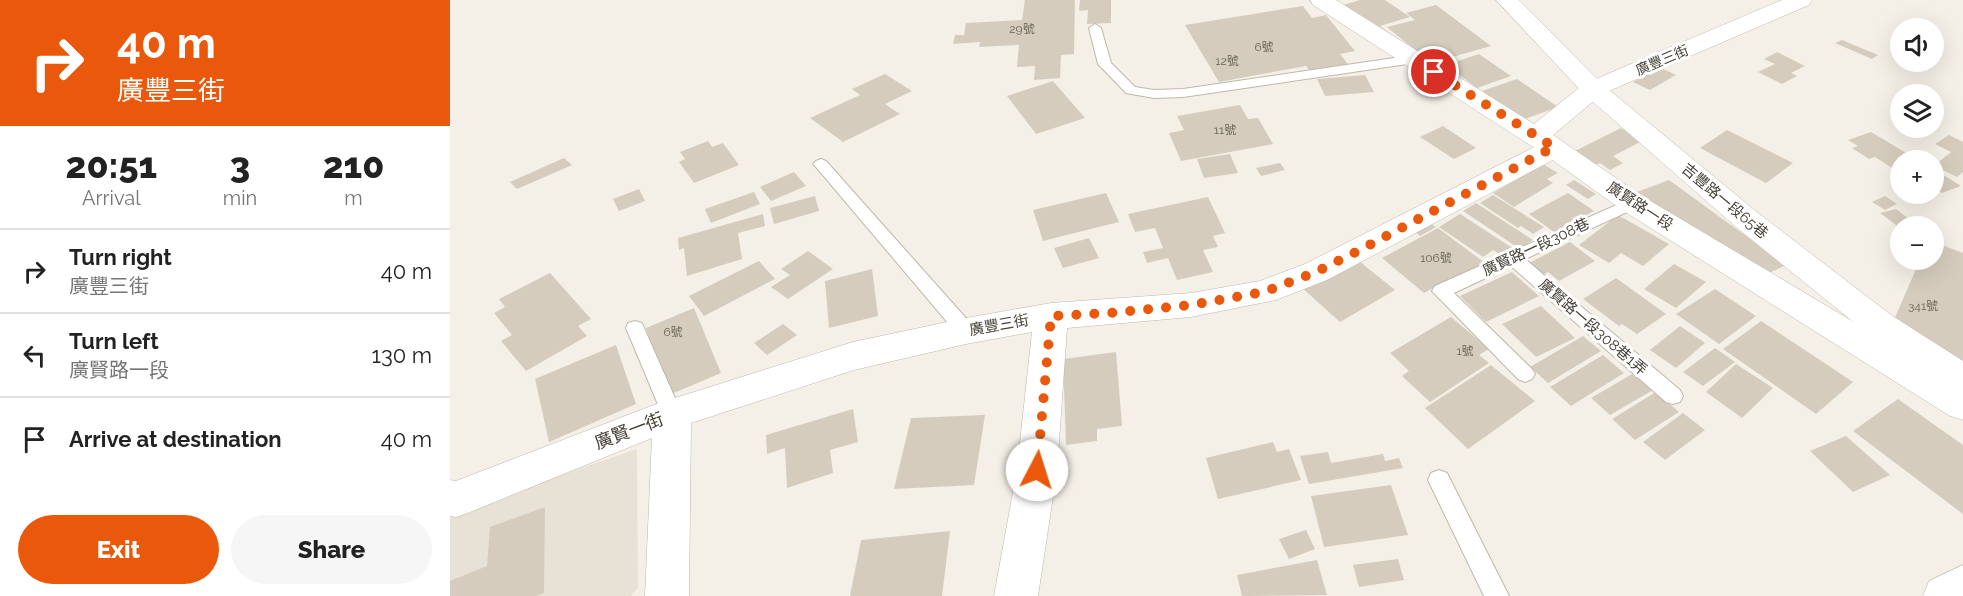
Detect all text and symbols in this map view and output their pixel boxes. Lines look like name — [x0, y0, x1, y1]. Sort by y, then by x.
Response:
map controls — [1890, 18, 1944, 270]
button: sound — [1890, 18, 1944, 72]
text: 40 m — [117, 19, 216, 68]
house number: 29號 — [1009, 22, 1035, 36]
icon: right — [18, 24, 96, 102]
house number: 6號 — [1254, 40, 1274, 54]
street label: 廣豐三街 — [1633, 42, 1691, 78]
pin — [1408, 46, 1459, 97]
house number: 12號 — [1215, 54, 1239, 68]
icon: arrive — [1417, 55, 1450, 88]
text: 廣豐三街 — [117, 75, 225, 106]
button: layers — [1890, 84, 1944, 138]
house number: 11號 — [1214, 123, 1236, 137]
text: 20:51 — [66, 144, 157, 186]
text: 3 — [230, 144, 250, 186]
text: 210 — [323, 144, 384, 186]
button: + — [1890, 150, 1944, 204]
street label: 吉豐路一段65巷 — [1678, 160, 1772, 242]
street label: 廣賢路一段 — [1604, 178, 1676, 234]
text: Arrival — [82, 186, 141, 210]
text: min — [223, 186, 257, 210]
text: m — [344, 186, 363, 210]
street label: 廣賢路一段308巷 — [1480, 214, 1592, 280]
button: − — [1890, 216, 1944, 270]
text: Turn right — [69, 244, 172, 270]
house number: 106號 — [1420, 251, 1452, 265]
icon: right — [18, 255, 51, 288]
text: 40 m — [381, 258, 432, 284]
text: 廣豐三街 — [69, 274, 149, 298]
street label: 廣賢路一段308巷1弄 — [1535, 275, 1651, 379]
house number: 341號 — [1908, 299, 1938, 313]
street label: 廣豐三街 — [968, 311, 1030, 339]
house number: 6號 — [663, 325, 683, 339]
text: Turn left — [69, 328, 159, 354]
icon: left — [18, 339, 51, 372]
text: 130 m — [372, 342, 432, 368]
house number: 1號 — [1456, 344, 1474, 358]
text: 廣賢路一段 — [69, 358, 169, 382]
street label: 廣賢一街 — [591, 408, 666, 453]
icon: arrive — [18, 423, 51, 456]
text: Arrive at destination — [69, 426, 282, 452]
text: 40 m — [381, 426, 432, 452]
position arrow — [1005, 438, 1069, 502]
button: Exit — [18, 515, 219, 584]
button: Share — [231, 515, 432, 584]

